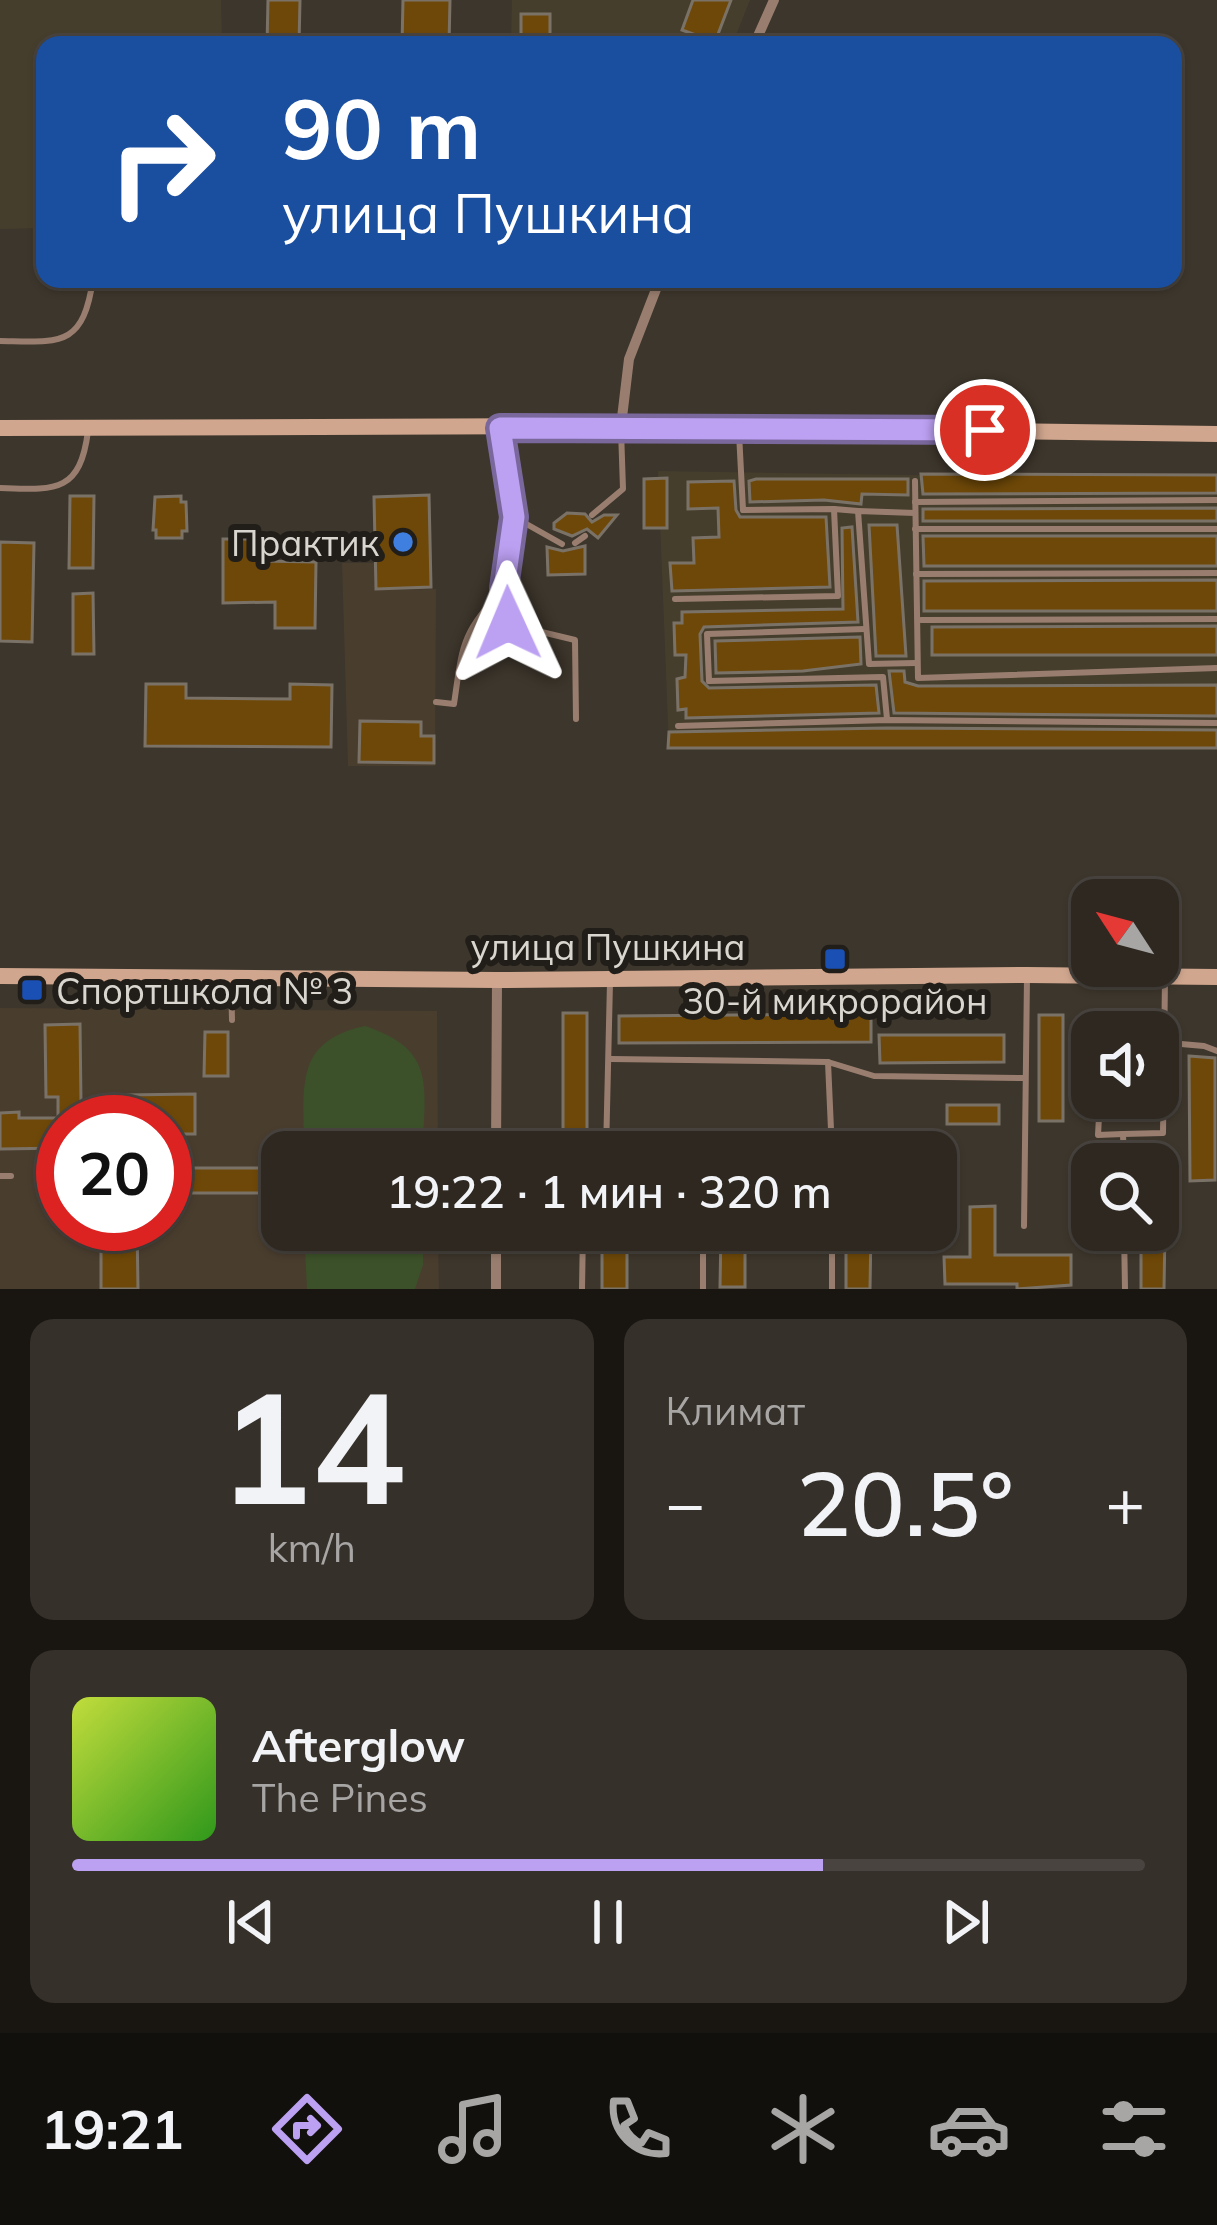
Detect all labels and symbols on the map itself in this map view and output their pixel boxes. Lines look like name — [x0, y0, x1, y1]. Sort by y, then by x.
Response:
pin — [934, 379, 1036, 481]
place label: Практик — [231, 520, 380, 565]
marker: Практик — [390, 529, 416, 555]
position arrow — [445, 560, 571, 686]
north arrow — [1071, 879, 1179, 987]
street label: улица Пушкина — [470, 924, 746, 969]
marker: 30-й микрорайон — [822, 946, 848, 972]
place label: Спортшкола № 3 — [56, 968, 353, 1013]
marker: Спортшкола № 3 — [19, 977, 45, 1003]
place label: 30-й микрорайон — [682, 978, 988, 1023]
speed limit sign: 20 — [36, 1095, 192, 1251]

